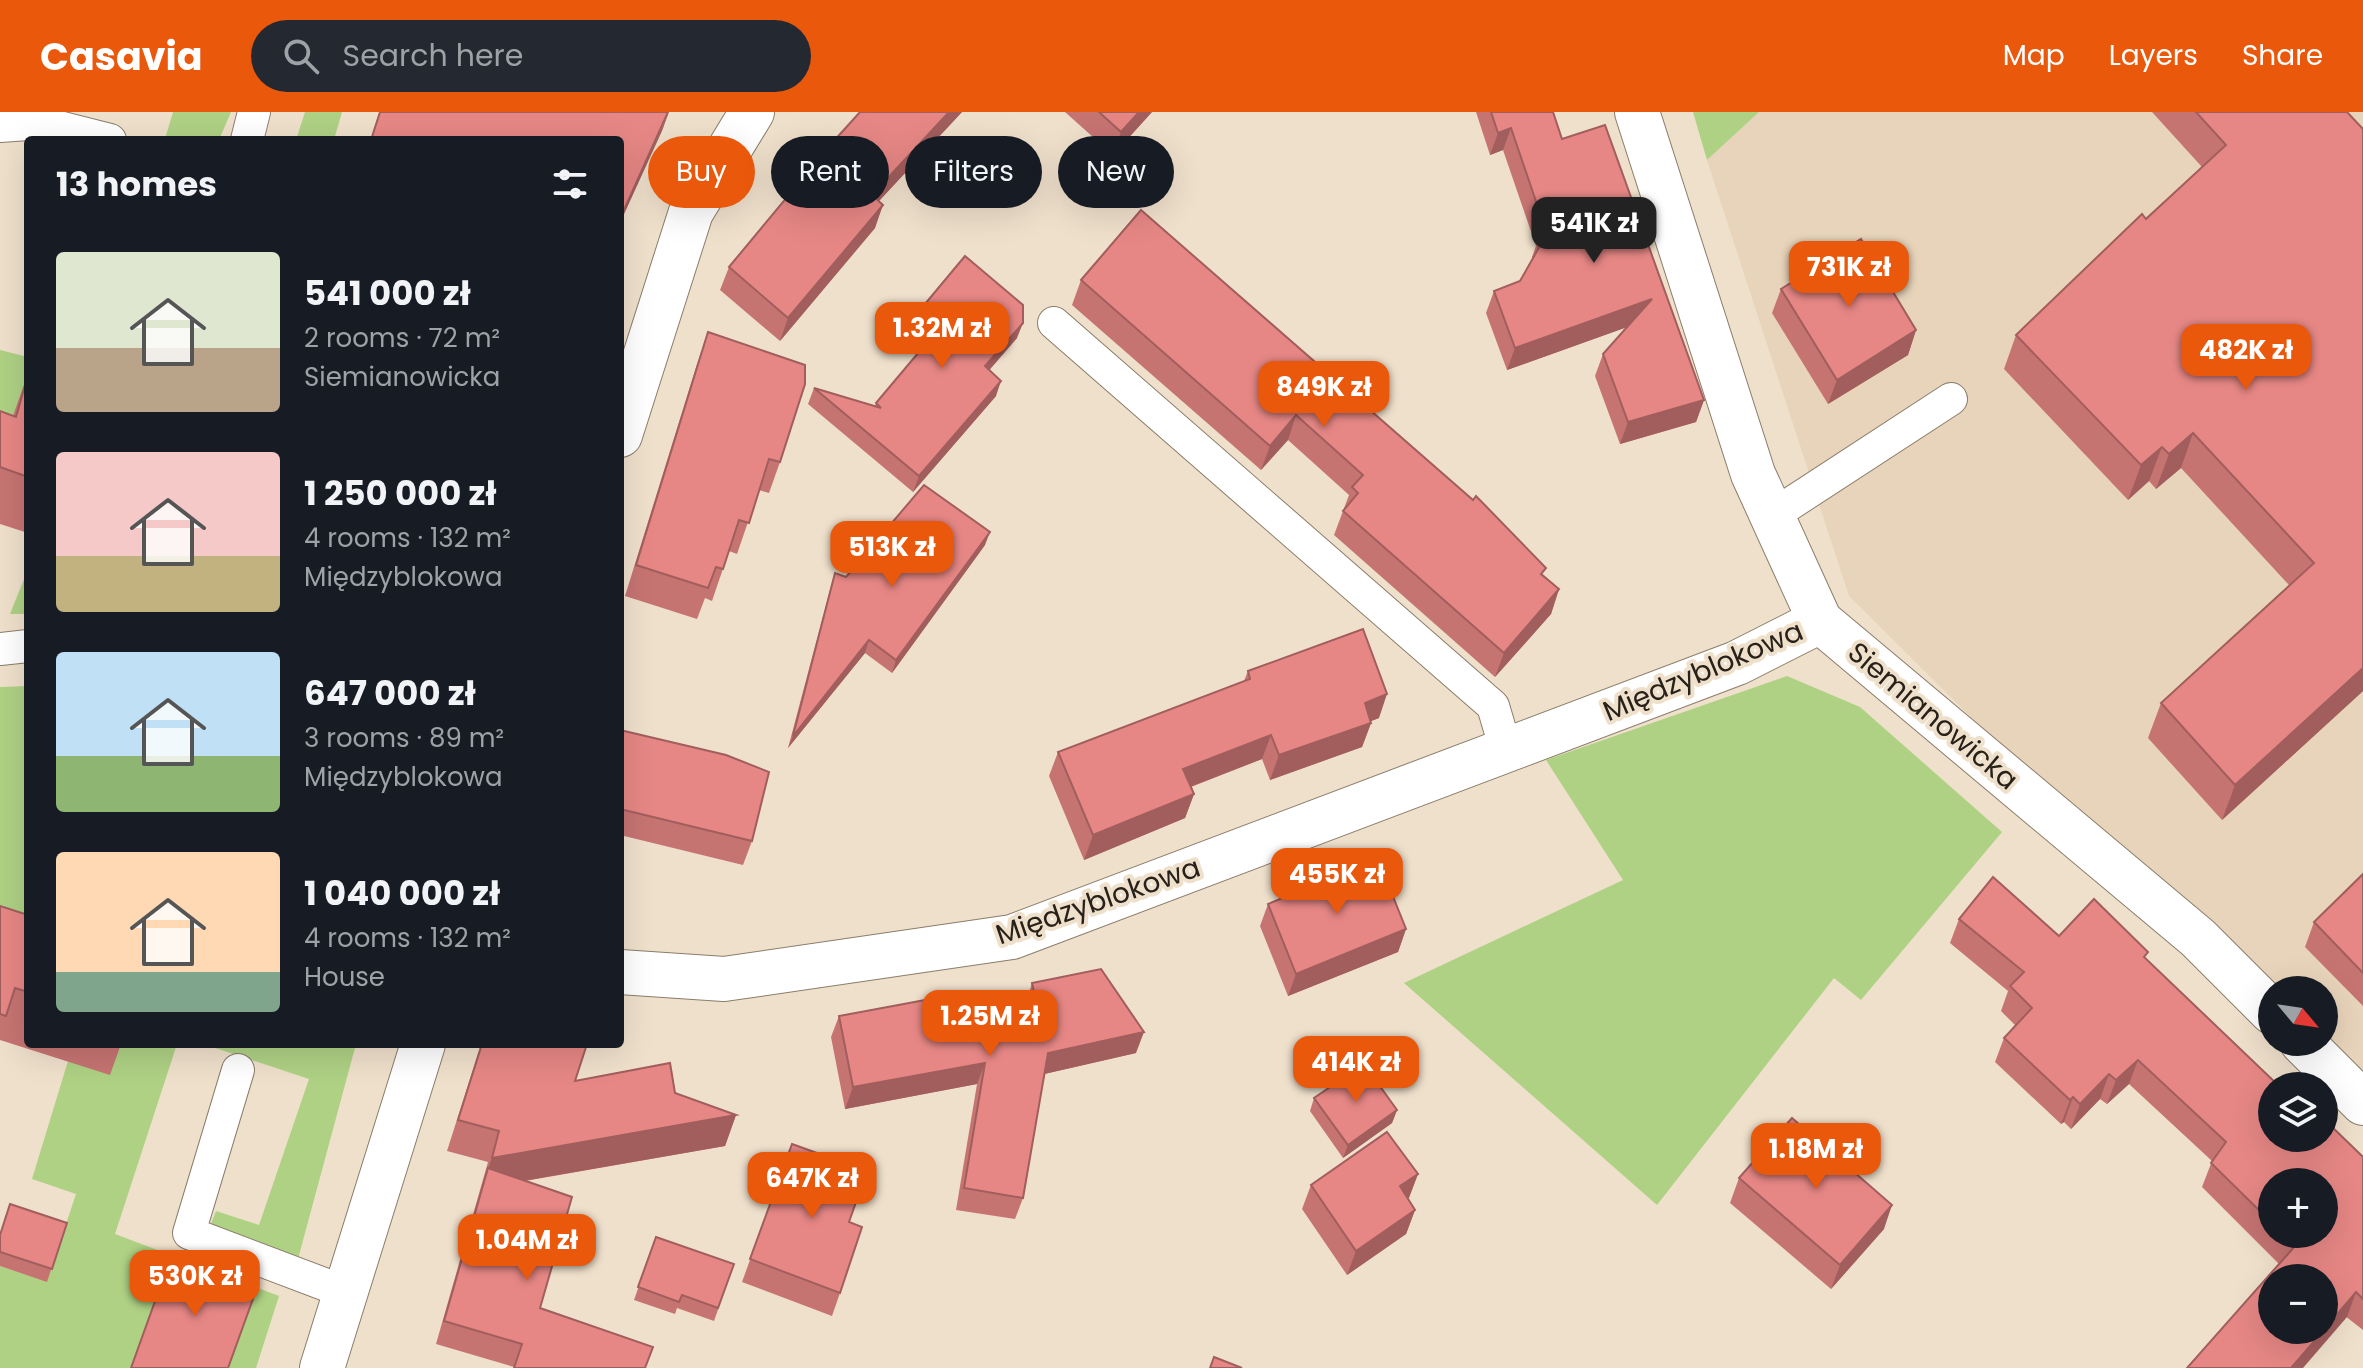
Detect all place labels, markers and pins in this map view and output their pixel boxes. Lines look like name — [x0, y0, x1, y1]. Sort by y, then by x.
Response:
pin: 541K zł — [1520, 197, 1668, 265]
pin: 731K zł — [1775, 241, 1923, 309]
pin: 1.32M zł — [859, 302, 1025, 370]
pin: 482K zł — [2172, 324, 2320, 392]
pin: 849K zł — [1250, 361, 1398, 429]
pin: 513K zł — [818, 521, 966, 589]
pin: 455K zł — [1263, 848, 1411, 916]
pin: 1.25M zł — [907, 990, 1073, 1058]
pin: 414K zł — [1282, 1036, 1430, 1104]
pin: 1.18M zł — [1733, 1123, 1899, 1191]
pin: 647K zł — [738, 1152, 886, 1220]
pin: 1.04M zł — [444, 1214, 610, 1282]
pin: 530K zł — [121, 1250, 269, 1318]

